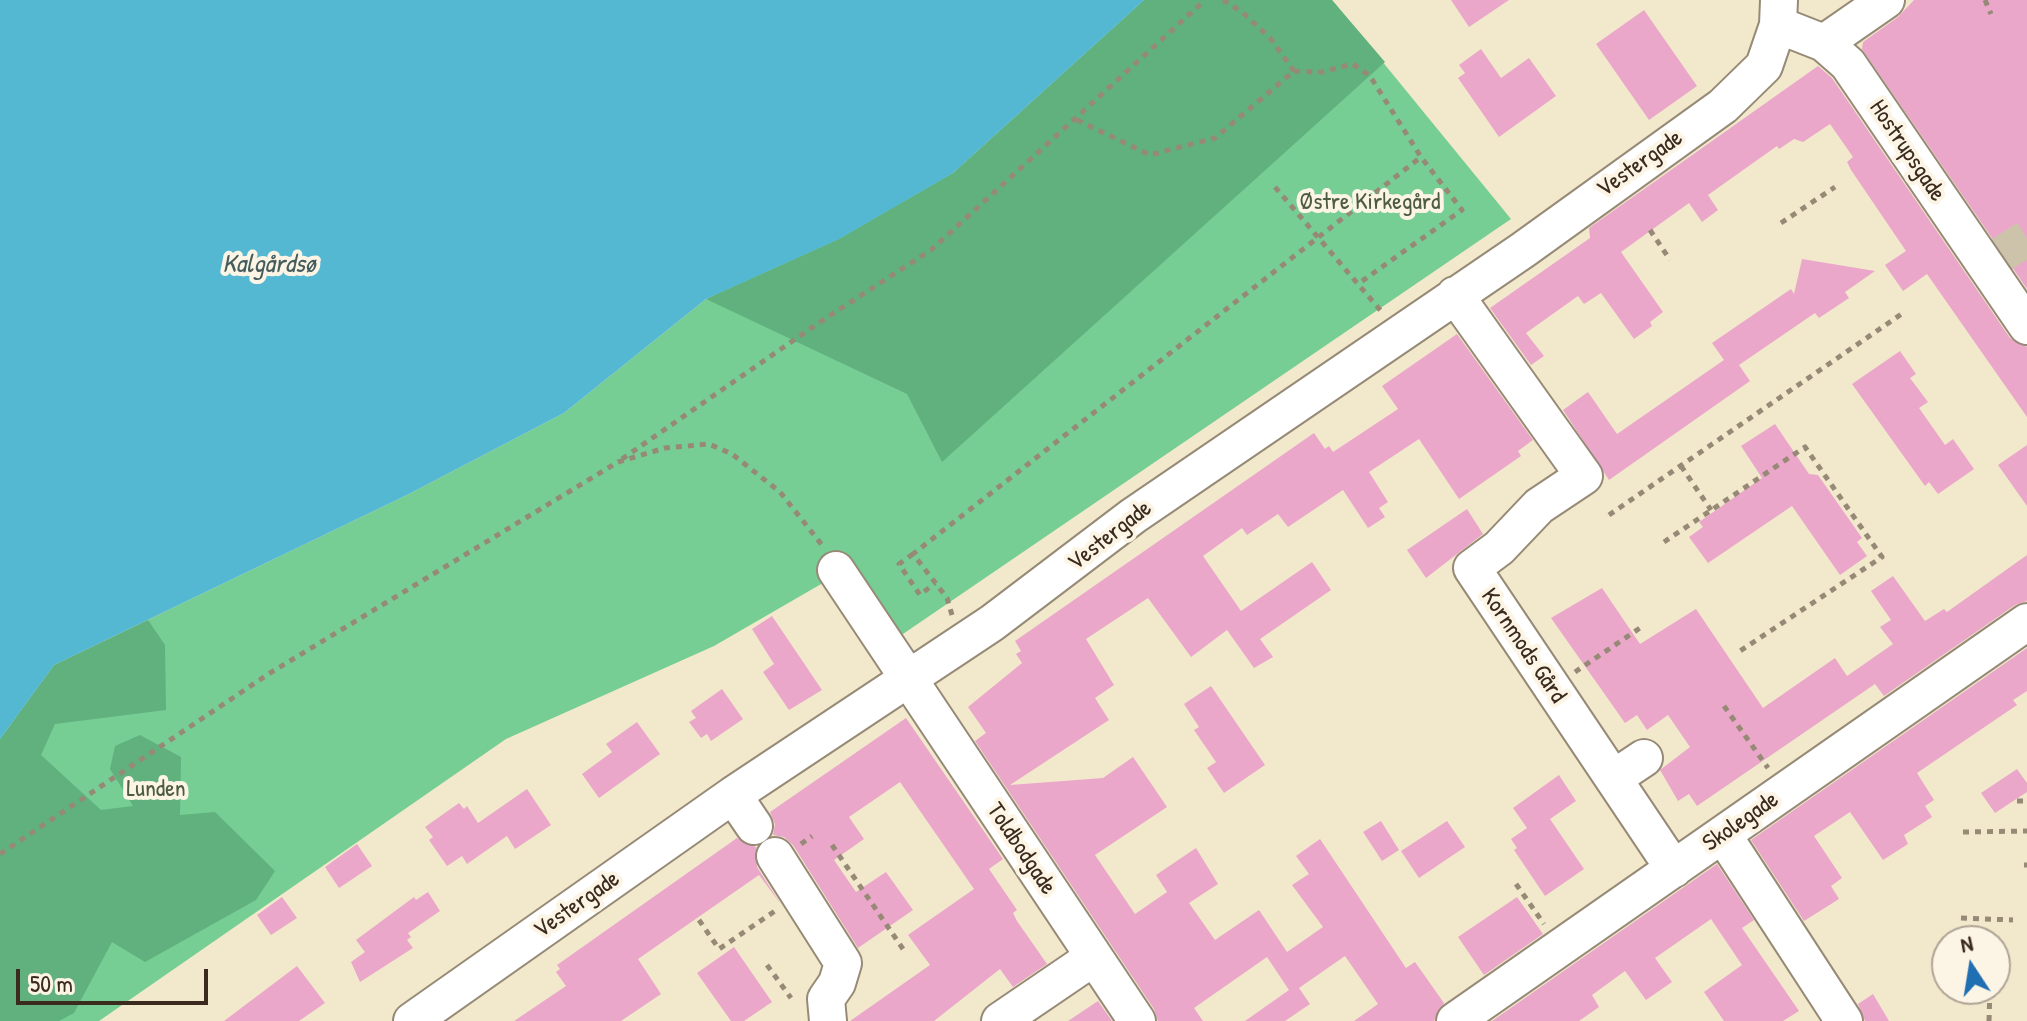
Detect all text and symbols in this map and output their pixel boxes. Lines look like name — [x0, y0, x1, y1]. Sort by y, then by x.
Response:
street label: Hostrupsgade — [1863, 95, 1951, 207]
street label: Vestergade — [1591, 124, 1689, 204]
park label: Østre Kirkegård — [1300, 189, 1440, 217]
water label: Kalgårdsø — [222, 249, 316, 281]
street label: Vestergade — [1062, 494, 1158, 578]
street label: Kornmods Gård — [1474, 583, 1572, 709]
park label: Lunden — [126, 776, 186, 804]
street label: Skolegade — [1698, 786, 1784, 858]
street label: Toldbodgade — [980, 798, 1062, 900]
street label: Vestergade — [528, 865, 626, 945]
north arrow — [1931, 925, 2011, 1005]
text: N — [1958, 928, 1975, 959]
scale bar — [20, 953, 212, 1003]
text: 50 m — [30, 967, 73, 999]

